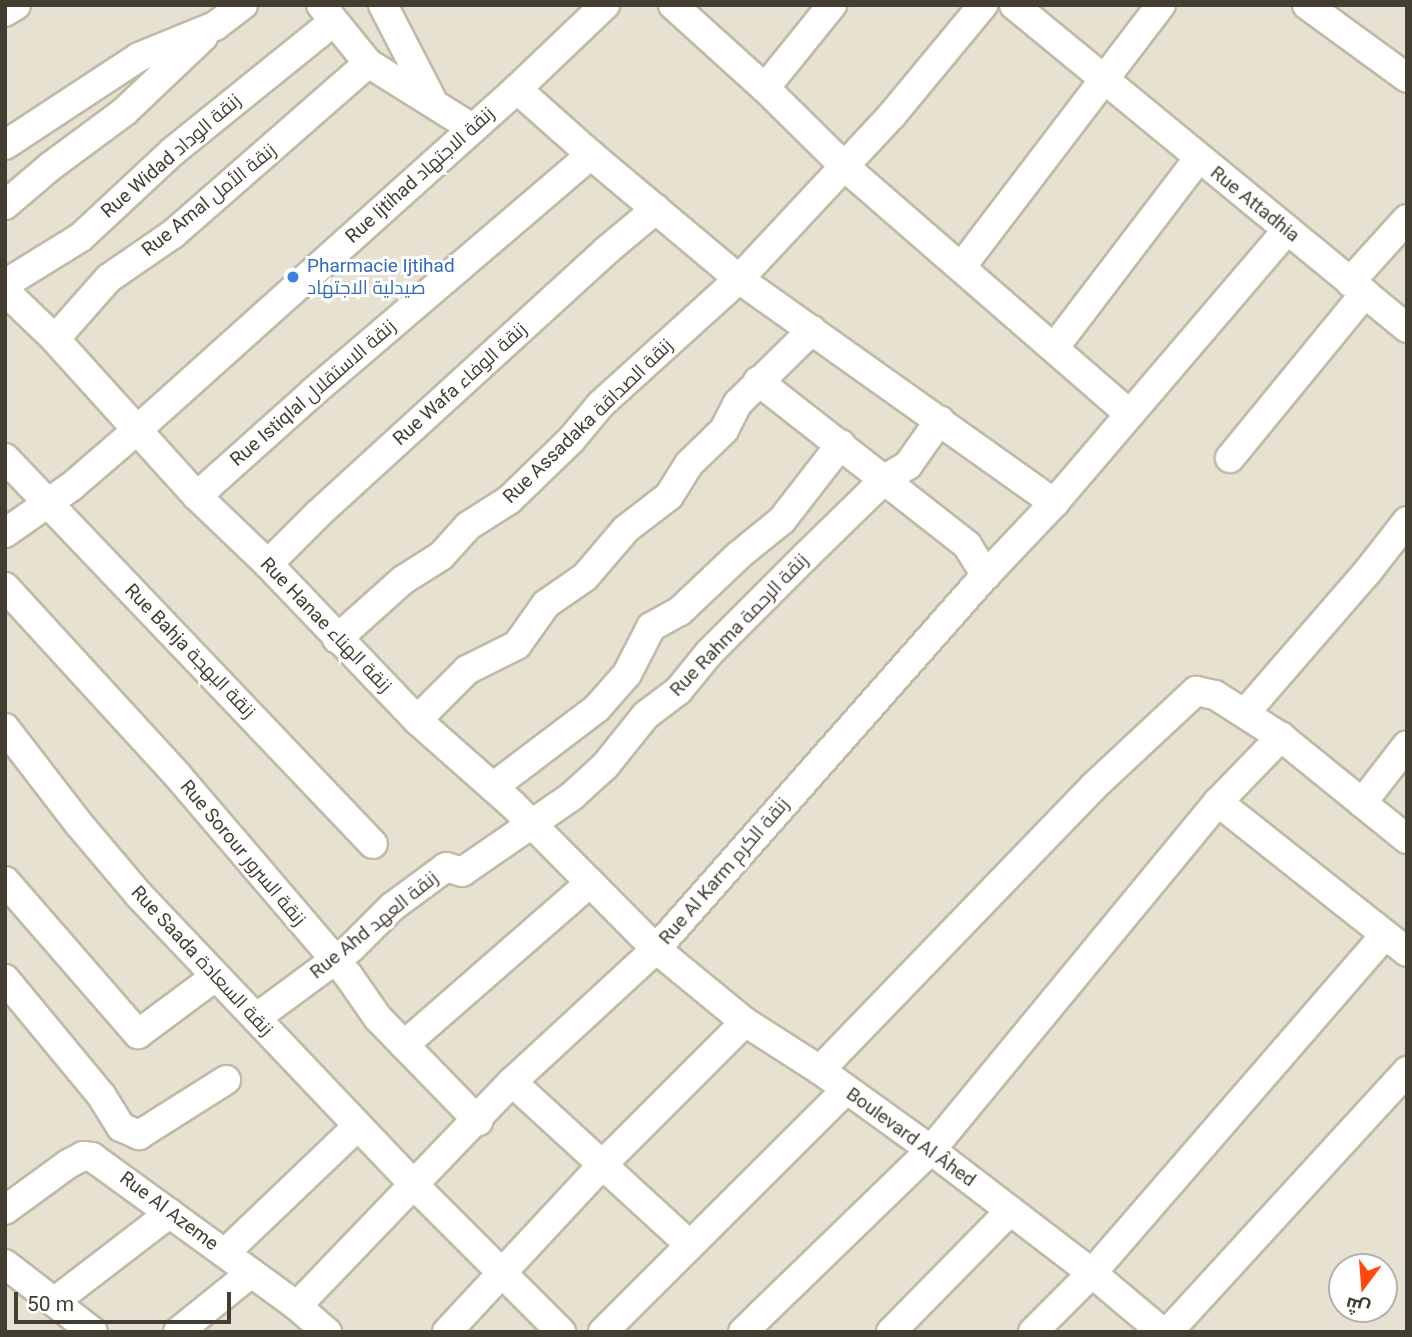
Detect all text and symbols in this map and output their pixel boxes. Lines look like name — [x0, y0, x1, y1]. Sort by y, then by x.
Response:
street label: Rue Widad زنقة الوداد — [96, 89, 246, 223]
street label: Rue Ijtihad زنقة الاجتهاد — [341, 102, 499, 248]
street label: Rue Amal زنقة الأمل — [137, 139, 281, 261]
street label: Rue Attadhia — [1206, 161, 1304, 247]
place label: Pharmacie Ijtihad صيدلية الاجتهاد — [307, 255, 455, 299]
marker: Pharmacie Ijtihad صيدلية الاجتهاد — [285, 269, 301, 285]
street label: Rue Istiqlal زنقة الاستقلال — [226, 315, 400, 471]
street label: Rue Wafa زنقة الوفاء — [388, 318, 532, 450]
street label: Rue Assadaka زنقة الصداقة — [498, 334, 678, 508]
street label: Rue Rahma زنقة الرحمة — [665, 549, 813, 701]
street label: Rue Hanae زنقة الهناء — [256, 553, 396, 697]
street label: Rue Bahja زنقة البهجة — [120, 579, 260, 723]
street label: Rue Sorour زنقة السرور — [175, 776, 311, 930]
street label: Rue Al Karm زنقة الكرم — [654, 793, 794, 949]
street label: Rue Ahd زنقة العهد — [305, 866, 443, 984]
street label: Rue Saada زنقة السعادة — [126, 881, 278, 1041]
street label: Boulevard Al Âhed — [842, 1082, 980, 1192]
street label: Rue Al Azeme — [115, 1167, 223, 1255]
north arrow — [1328, 1253, 1398, 1323]
scale bar — [18, 1278, 234, 1322]
text: 50 m — [27, 1292, 74, 1316]
text: ش — [1343, 1292, 1373, 1321]

